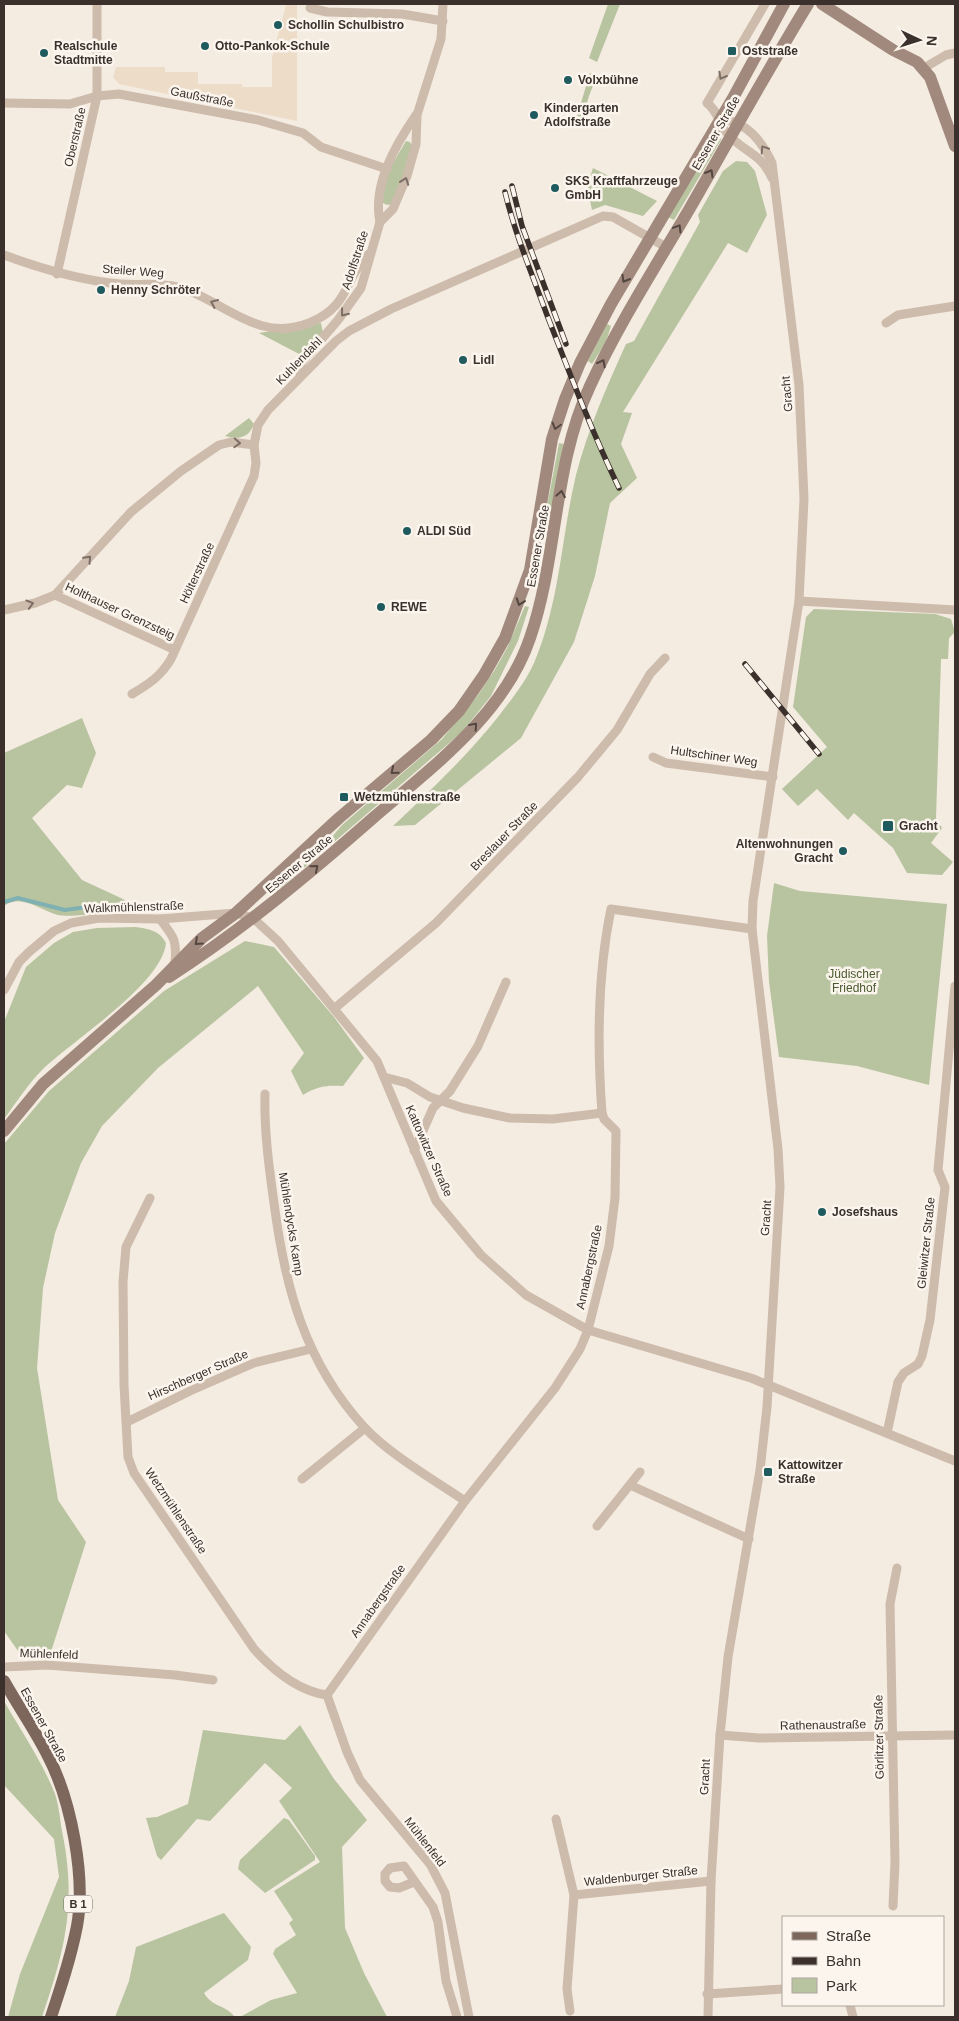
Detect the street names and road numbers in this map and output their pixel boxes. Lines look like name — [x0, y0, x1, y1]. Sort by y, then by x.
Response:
street label: Gaußstraße — [169, 84, 235, 110]
street label: Essener Straße — [689, 93, 743, 173]
street label: Oberstraße — [61, 106, 89, 168]
street label: Adolfstraße — [339, 228, 371, 291]
street label: Steiler Weg — [102, 262, 164, 280]
street label: Kuhlendahl — [273, 335, 325, 387]
street label: Gracht — [778, 375, 796, 413]
street label: Essener Straße — [524, 503, 552, 588]
street label: Hölterstraße — [177, 540, 217, 606]
street label: Holthauser Grenzsteig — [63, 579, 177, 643]
street label: Hultschiner Weg — [670, 743, 758, 769]
street label: Breslauer Straße — [467, 798, 541, 873]
street label: Essener Straße — [263, 832, 336, 896]
street label: Walkmühlenstraße — [84, 898, 184, 916]
street label: Kattowitzer Straße — [403, 1103, 456, 1199]
street label: Mühlendycks Kamp — [276, 1171, 306, 1277]
street label: Gleiwitzer Straße — [914, 1196, 938, 1289]
street label: Gracht — [758, 1199, 774, 1236]
street label: Annabergstraße — [573, 1223, 605, 1311]
street label: Hirschberger Straße — [146, 1347, 250, 1403]
street label: Wetzmühlenstraße — [142, 1465, 210, 1557]
street label: Annabergstraße — [348, 1561, 409, 1640]
street label: Mühlenfeld — [19, 1646, 79, 1662]
street label: Essener Straße — [18, 1685, 70, 1765]
street label: Görlitzer Straße — [871, 1694, 887, 1779]
street label: Rathenaustraße — [780, 1717, 866, 1733]
street label: Gracht — [697, 1758, 713, 1795]
street label: Mühlenfeld — [401, 1815, 449, 1869]
street label: Waldenburger Straße — [583, 1863, 699, 1889]
road number: B 1 — [64, 1896, 92, 1912]

